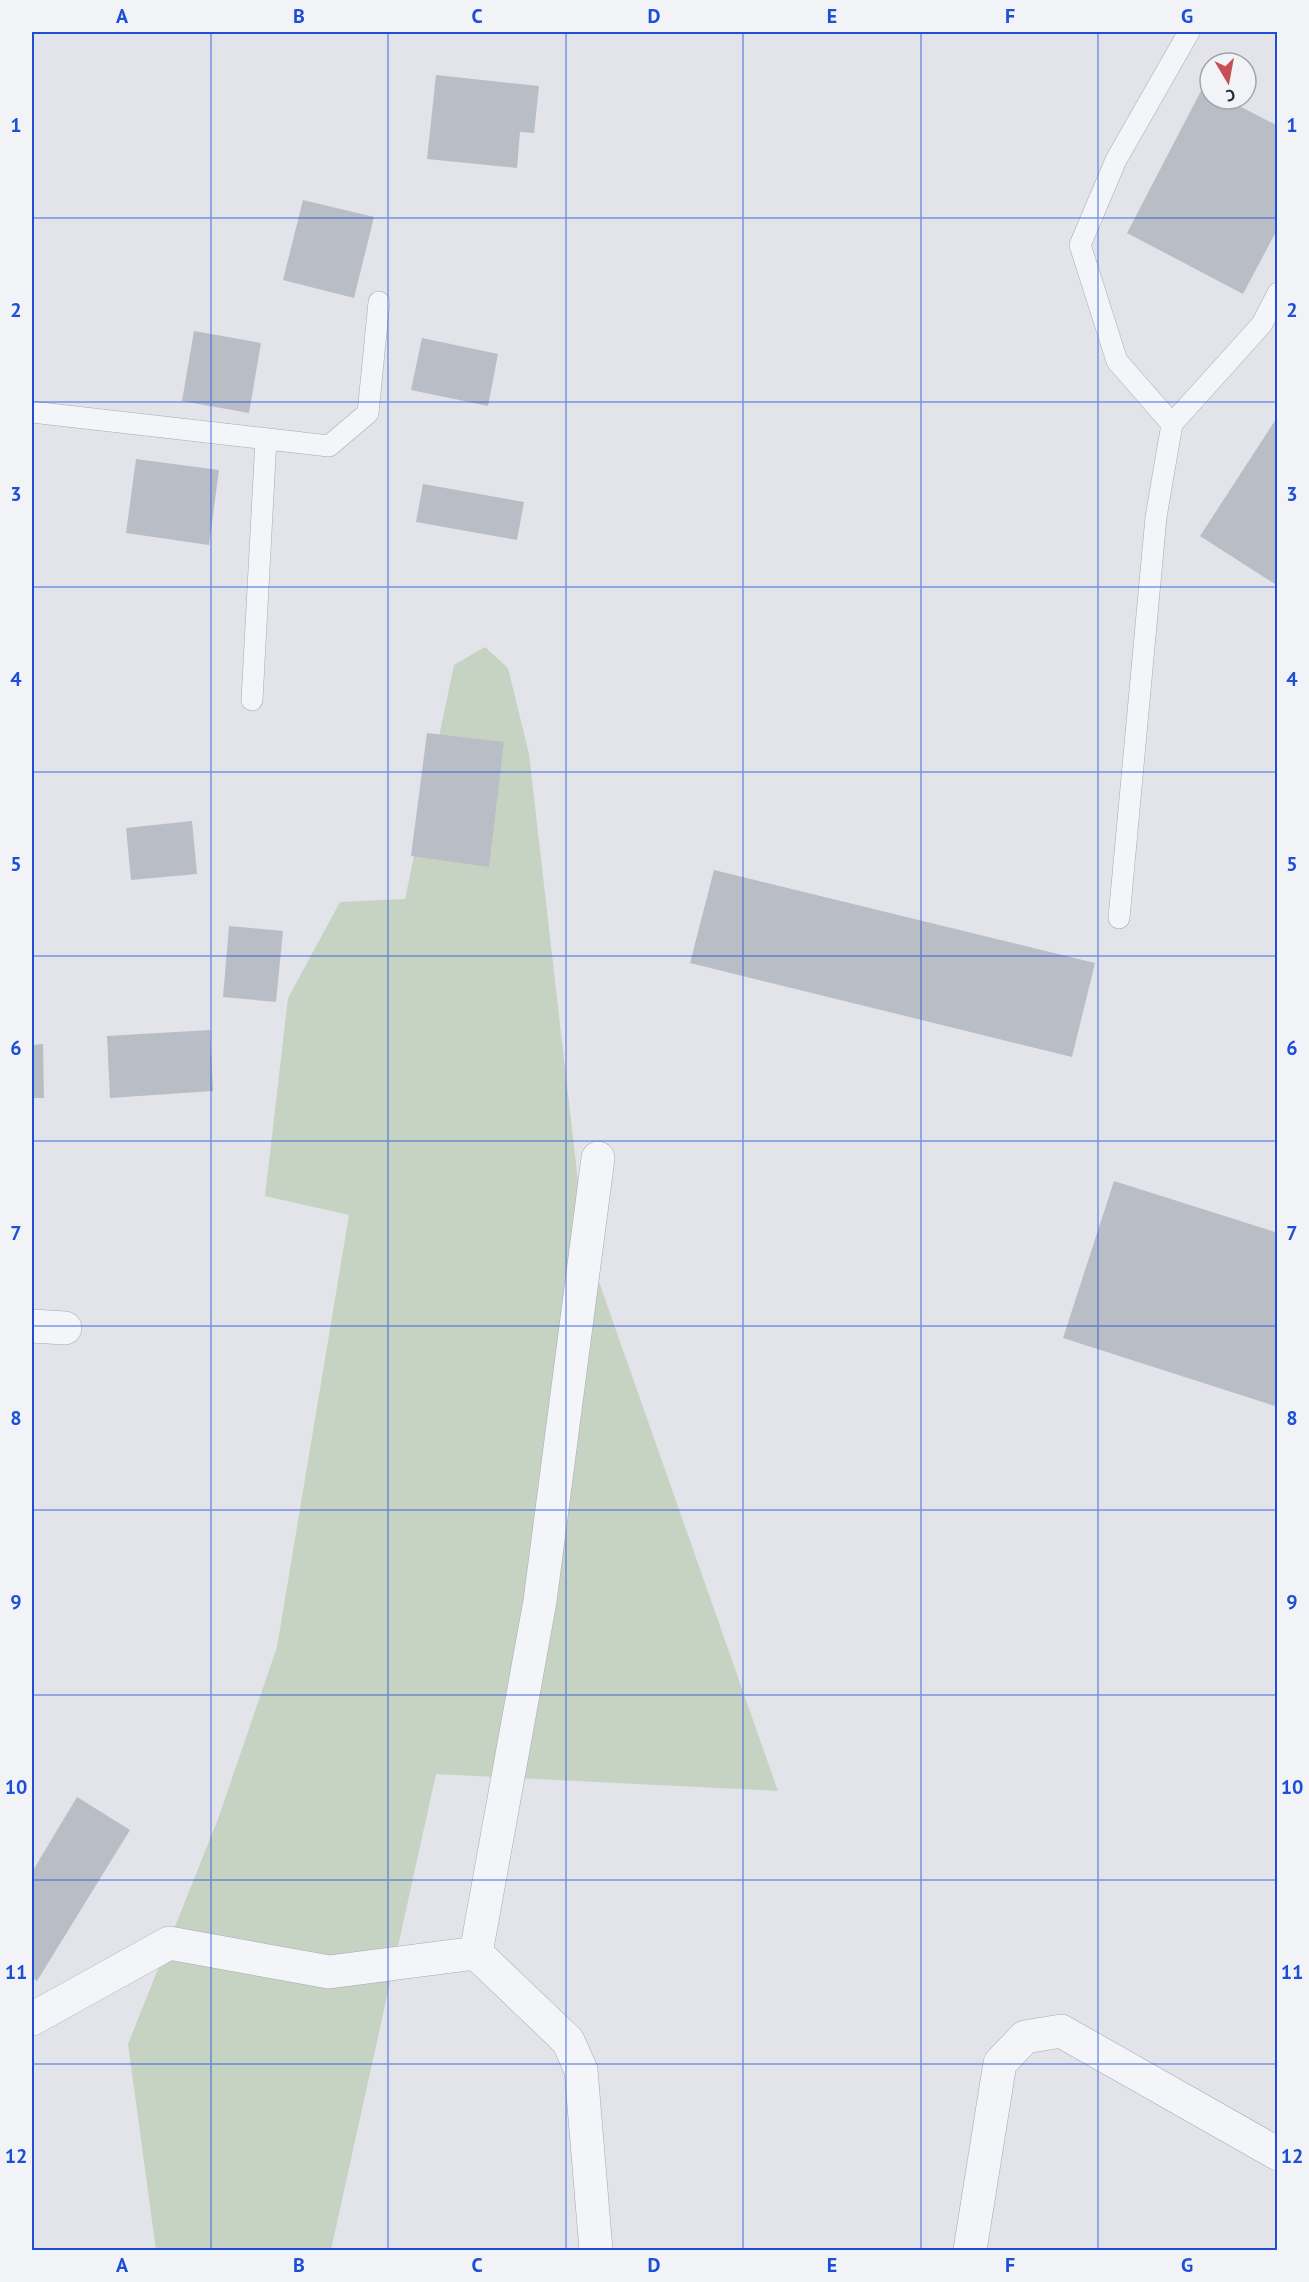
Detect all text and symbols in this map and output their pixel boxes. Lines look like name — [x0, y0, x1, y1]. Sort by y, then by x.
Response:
text: A — [116, 3, 129, 29]
text: B — [293, 3, 305, 29]
text: C — [471, 3, 483, 29]
text: D — [648, 3, 661, 29]
text: E — [827, 3, 837, 29]
text: F — [1005, 3, 1015, 29]
text: G — [1181, 3, 1193, 29]
north arrow — [1198, 51, 1258, 111]
text: С — [1224, 85, 1237, 106]
text: 1 — [10, 112, 22, 138]
text: 1 — [1286, 112, 1298, 138]
text: 2 — [10, 297, 22, 323]
text: 2 — [1286, 297, 1298, 323]
text: 3 — [10, 481, 22, 507]
text: 3 — [1286, 481, 1298, 507]
text: 4 — [10, 666, 22, 692]
text: 4 — [1286, 666, 1298, 692]
text: 5 — [10, 851, 22, 877]
text: 5 — [1286, 851, 1298, 877]
text: 6 — [10, 1035, 22, 1061]
text: 6 — [1286, 1035, 1298, 1061]
text: 7 — [10, 1220, 22, 1246]
text: 7 — [1286, 1220, 1298, 1246]
text: 8 — [10, 1405, 22, 1431]
text: 8 — [1286, 1405, 1298, 1431]
text: 9 — [10, 1589, 22, 1615]
text: 9 — [1286, 1589, 1298, 1615]
text: 10 — [5, 1774, 27, 1800]
text: 10 — [1281, 1774, 1303, 1800]
text: 11 — [5, 1959, 27, 1985]
text: 11 — [1281, 1959, 1303, 1985]
text: 12 — [5, 2143, 27, 2169]
text: 12 — [1281, 2143, 1303, 2169]
text: A — [116, 2252, 129, 2278]
text: B — [293, 2252, 305, 2278]
text: C — [471, 2252, 483, 2278]
text: D — [648, 2252, 661, 2278]
text: E — [827, 2252, 837, 2278]
text: F — [1005, 2252, 1015, 2278]
text: G — [1181, 2252, 1193, 2278]

